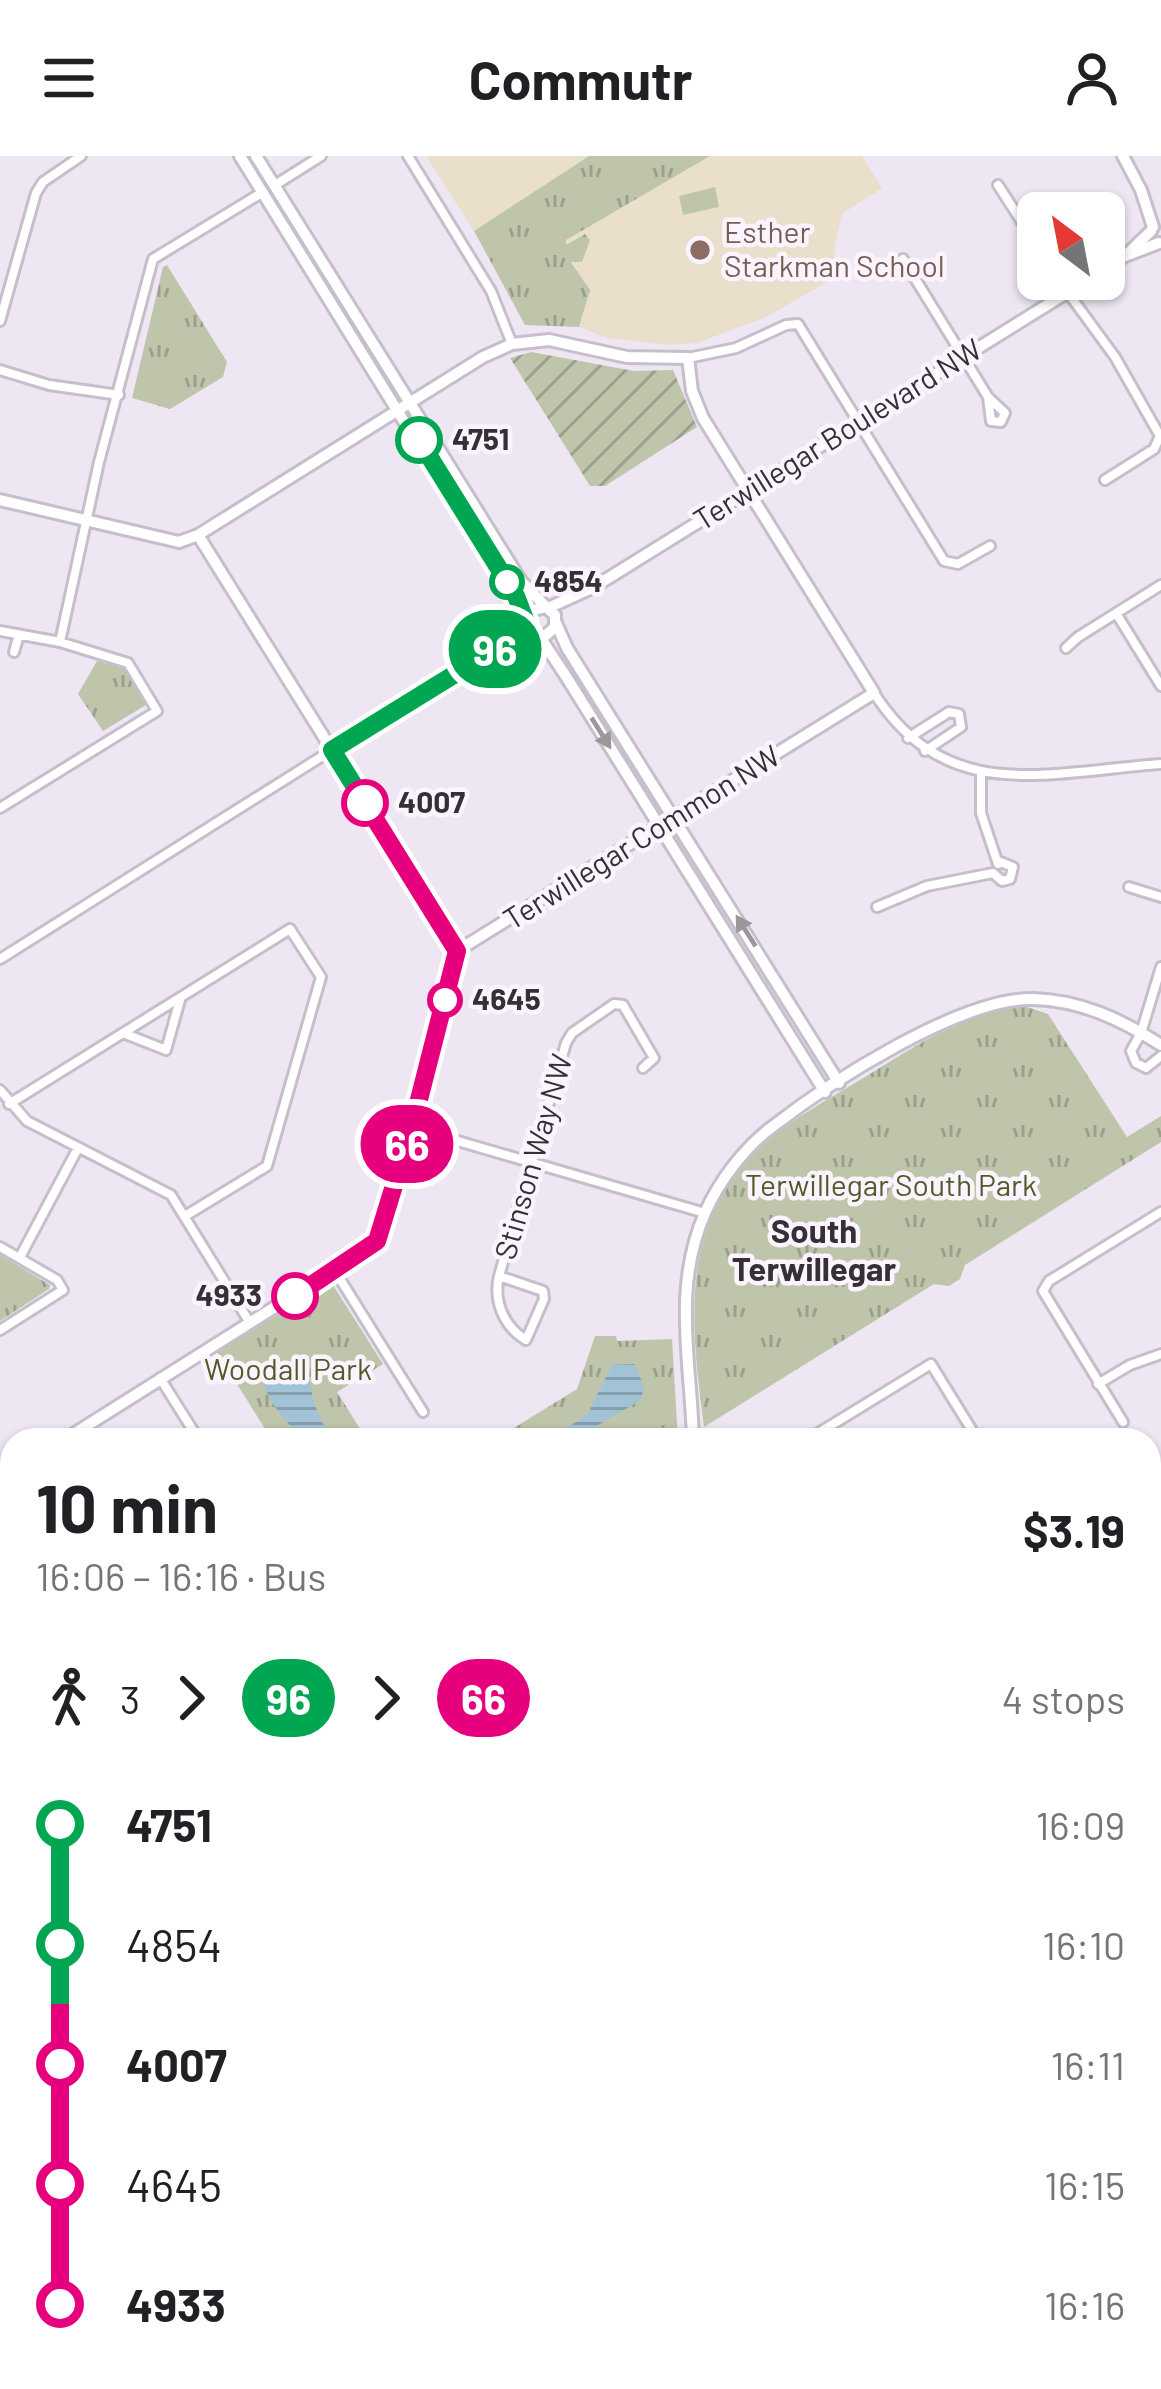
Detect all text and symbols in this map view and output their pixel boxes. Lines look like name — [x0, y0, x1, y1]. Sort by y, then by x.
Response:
icon: menu — [36, 45, 102, 111]
icon: person — [1059, 45, 1125, 111]
text: Commutr — [469, 46, 692, 111]
north arrow — [1017, 192, 1125, 300]
map controls — [1017, 192, 1125, 300]
place label: Esther Starkman School — [724, 213, 945, 283]
marker: Esther Starkman School — [687, 237, 713, 263]
street label: Terwillegar Boulevard NW — [686, 330, 988, 537]
marker: 4751 — [397, 418, 441, 462]
place label: 4751 — [452, 420, 509, 456]
place label: 4854 — [534, 562, 603, 598]
marker: 4854 — [491, 566, 523, 598]
line badge: 96 — [441, 610, 549, 688]
text: 96 — [473, 624, 517, 674]
one-way arrow — [590, 716, 611, 750]
street label: Terwillegar Common NW — [496, 736, 786, 936]
marker: 4007 — [343, 781, 387, 825]
place label: 4007 — [398, 783, 465, 819]
one-way arrow — [735, 915, 757, 947]
place label: 4645 — [472, 980, 541, 1016]
marker: 4645 — [429, 984, 461, 1016]
street label: Stinson Way NW — [486, 1050, 579, 1263]
line badge: 66 — [353, 1105, 461, 1183]
text: 66 — [384, 1119, 430, 1169]
park label: Terwillegar South Park — [745, 1166, 1037, 1202]
district label: South Terwillegar — [732, 1210, 897, 1288]
marker: 4933 — [273, 1274, 317, 1318]
place label: 4933 — [196, 1276, 262, 1312]
park label: Woodall Park — [204, 1350, 372, 1386]
text: 10 min — [36, 1467, 218, 1546]
text: $3.19 — [1023, 1503, 1125, 1557]
text: 16:06 – 16:16 · Bus — [36, 1552, 326, 1599]
icon: walk — [36, 1665, 102, 1731]
icon: forward — [158, 1665, 224, 1731]
icon: forward — [353, 1665, 419, 1731]
text: 96 — [266, 1673, 311, 1723]
text: 66 — [461, 1673, 506, 1723]
text: 3 — [120, 1675, 140, 1722]
text: 4 stops — [1002, 1675, 1125, 1722]
text: 4751 — [126, 1797, 212, 1851]
text: 16:09 — [1036, 1801, 1125, 1848]
text: 4854 — [126, 1917, 222, 1971]
text: 16:10 — [1042, 1921, 1125, 1968]
text: 4007 — [126, 2037, 227, 2091]
text: 16:11 — [1051, 2041, 1125, 2088]
text: 4645 — [126, 2157, 222, 2211]
text: 16:15 — [1044, 2161, 1125, 2208]
text: 4933 — [126, 2277, 226, 2331]
text: 16:16 — [1044, 2281, 1125, 2328]

